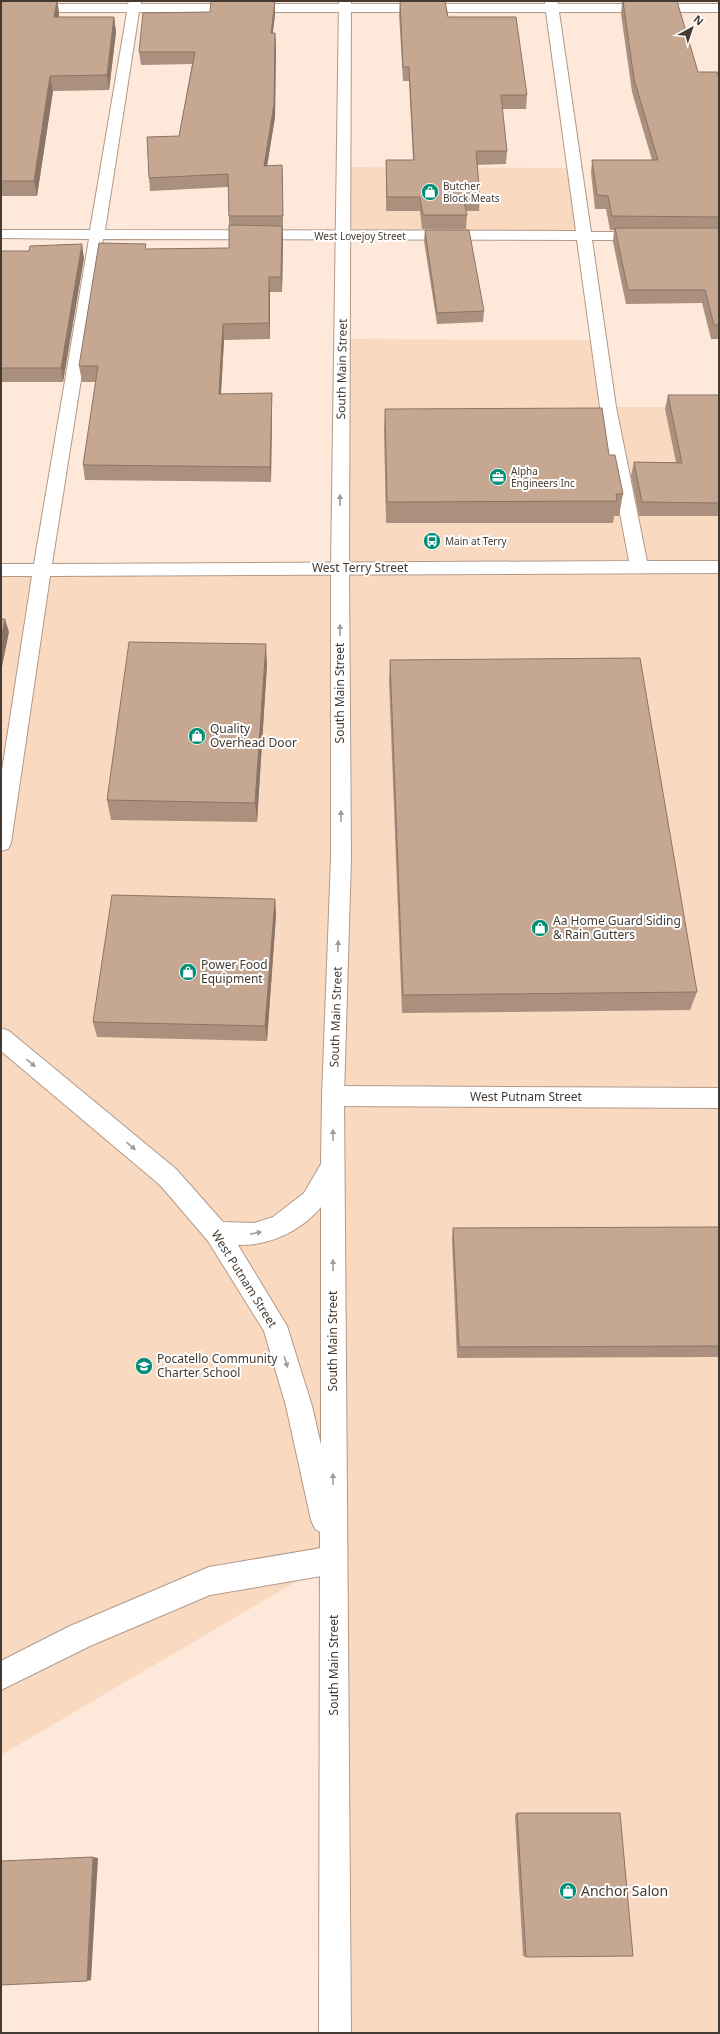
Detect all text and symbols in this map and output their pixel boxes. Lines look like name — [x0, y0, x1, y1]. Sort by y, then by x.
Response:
north arrow — [672, 8, 712, 48]
text: N — [690, 11, 707, 29]
place label: Butcher Block Meats — [443, 179, 500, 205]
shop icon: Butcher Block Meats — [420, 182, 440, 202]
street label: West Lovejoy Street — [314, 229, 406, 243]
street label: South Main Street — [332, 318, 351, 420]
place label: Alpha Engineers Inc — [511, 464, 575, 490]
office icon: Alpha Engineers Inc — [488, 467, 508, 487]
one-way arrow — [337, 493, 343, 506]
bus stop icon: Main at Terry — [422, 531, 442, 551]
place label: Main at Terry — [445, 534, 508, 548]
street label: West Terry Street — [312, 559, 409, 576]
one-way arrow — [337, 623, 343, 636]
street label: South Main Street — [331, 642, 348, 743]
place label: Quality Overhead Door — [210, 720, 297, 751]
shop icon: Quality Overhead Door — [187, 726, 207, 746]
one-way arrow — [338, 809, 344, 822]
place label: Aa Home Guard Siding & Rain Gutters — [553, 912, 681, 943]
shop icon: Aa Home Guard Siding & Rain Gutters — [530, 918, 550, 938]
one-way arrow — [335, 939, 341, 952]
place label: Power Food Equipment — [201, 956, 268, 987]
shop icon: Power Food Equipment — [178, 962, 198, 982]
street label: South Main Street — [325, 966, 346, 1068]
one-way arrow — [26, 1058, 36, 1067]
street label: West Putnam Street — [470, 1088, 583, 1105]
one-way arrow — [330, 1128, 336, 1141]
one-way arrow — [125, 1141, 136, 1150]
street label: West Putnam Street — [208, 1227, 282, 1331]
one-way arrow — [250, 1230, 262, 1236]
one-way arrow — [330, 1258, 336, 1271]
street label: South Main Street — [324, 1290, 341, 1391]
place label: Pocatello Community Charter School — [157, 1350, 278, 1381]
school or university icon: Pocatello Community Charter School — [134, 1356, 154, 1376]
one-way arrow — [283, 1356, 289, 1368]
one-way arrow — [330, 1472, 336, 1485]
street label: South Main Street — [325, 1614, 342, 1715]
shop icon: Anchor Salon — [558, 1881, 578, 1901]
place label: Anchor Salon — [581, 1881, 668, 1900]

